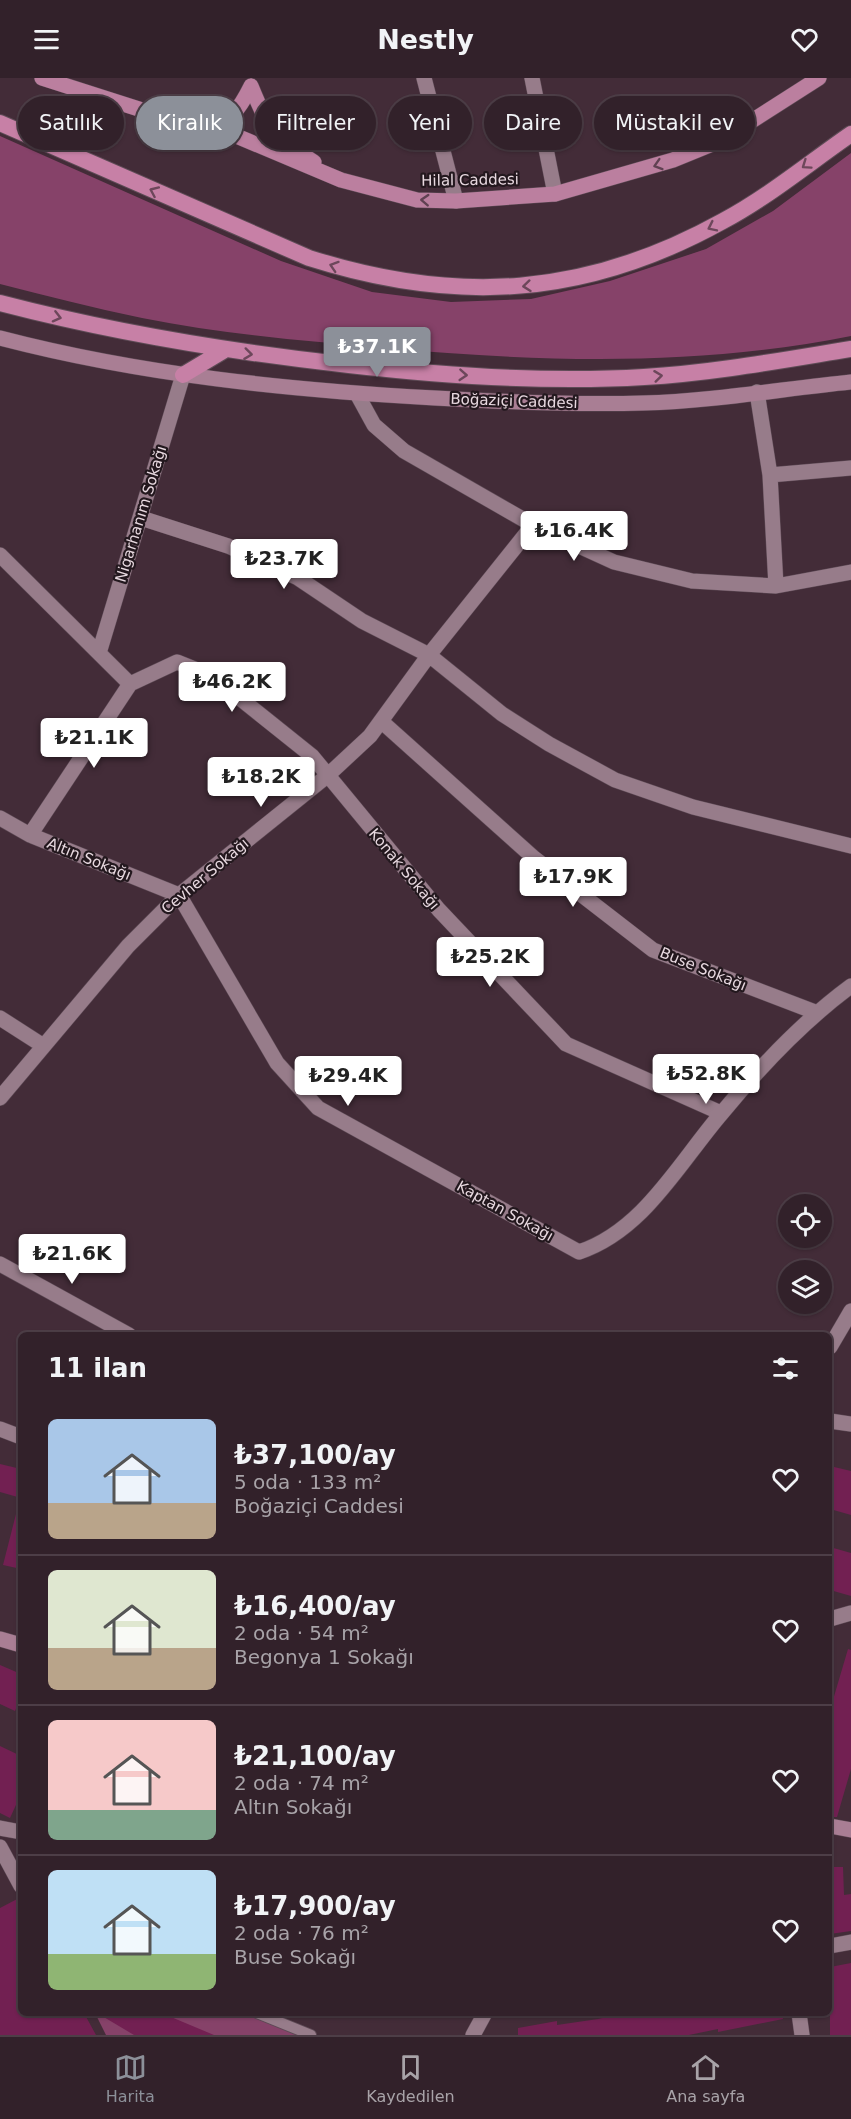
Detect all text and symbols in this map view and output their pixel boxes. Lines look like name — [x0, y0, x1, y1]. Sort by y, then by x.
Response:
icon: menu — [30, 23, 63, 56]
icon: heart — [788, 23, 821, 56]
text: Nestly — [377, 24, 474, 55]
chip: Satılık — [18, 96, 124, 150]
chip: Kiralık — [136, 96, 243, 150]
chip: Filtreler — [255, 96, 376, 150]
chip: Yeni — [388, 96, 472, 150]
chip: Daire — [484, 96, 582, 150]
chip: Müstakil ev — [594, 96, 755, 150]
one-way arrow — [653, 158, 664, 170]
one-way arrow — [802, 158, 813, 169]
street label: Hilal Caddesi — [421, 170, 519, 190]
one-way arrow — [150, 187, 161, 199]
one-way arrow — [420, 194, 429, 207]
one-way arrow — [707, 219, 718, 231]
one-way arrow — [329, 261, 340, 273]
one-way arrow — [522, 279, 531, 291]
one-way arrow — [52, 310, 62, 323]
pin: ₺37.1K — [328, 327, 426, 378]
text: ₺37.1K — [338, 334, 416, 358]
one-way arrow — [244, 347, 253, 360]
one-way arrow — [459, 368, 468, 381]
one-way arrow — [653, 370, 662, 382]
street label: Boğaziçi Caddesi — [450, 390, 578, 412]
street label: Nigarhanım Sokağı — [112, 444, 170, 584]
pin: ₺16.4K — [525, 511, 623, 562]
text: ₺16.4K — [535, 518, 613, 542]
pin: ₺23.7K — [235, 539, 333, 590]
text: ₺23.7K — [245, 546, 323, 570]
pin: ₺46.2K — [183, 662, 281, 713]
text: ₺46.2K — [193, 669, 271, 693]
pin: ₺21.1K — [45, 718, 143, 769]
text: ₺21.1K — [55, 725, 133, 749]
pin: ₺18.2K — [212, 757, 310, 808]
text: ₺18.2K — [222, 764, 300, 788]
street label: Konak Sokağı — [365, 825, 443, 913]
street label: Altın Sokağı — [44, 834, 134, 884]
street label: Cevher Sokağı — [158, 834, 252, 918]
pin: ₺17.9K — [524, 857, 622, 908]
text: ₺17.9K — [534, 864, 612, 888]
pin: ₺25.2K — [441, 937, 539, 988]
street label: Buse Sokağı — [657, 943, 749, 995]
text: ₺25.2K — [451, 944, 529, 968]
pin: ₺52.8K — [657, 1054, 755, 1105]
pin: ₺29.4K — [299, 1056, 397, 1107]
text: ₺52.8K — [667, 1061, 745, 1085]
text: ₺29.4K — [309, 1063, 387, 1087]
street label: Kaptan Sokağı — [454, 1177, 556, 1245]
map controls — [778, 1194, 832, 1314]
button: locate — [778, 1194, 832, 1248]
pin: ₺21.6K — [23, 1234, 121, 1285]
text: ₺21.6K — [33, 1241, 111, 1265]
button: layers — [778, 1260, 832, 1314]
icon: filters — [769, 1352, 802, 1385]
text: 11 ilan — [48, 1353, 147, 1383]
text: ₺37,100/ay — [234, 1440, 396, 1470]
icon: home — [96, 1443, 168, 1515]
icon: heart — [769, 1463, 802, 1496]
text: 5 oda · 133 m² — [234, 1470, 381, 1494]
text: Boğaziçi Caddesi — [234, 1494, 404, 1518]
text: ₺16,400/ay — [234, 1591, 396, 1621]
icon: home — [96, 1594, 168, 1666]
icon: heart — [769, 1614, 802, 1647]
text: 2 oda · 54 m² — [234, 1621, 369, 1645]
text: Begonya 1 Sokağı — [234, 1645, 414, 1669]
text: ₺21,100/ay — [234, 1741, 396, 1771]
icon: home — [96, 1744, 168, 1816]
icon: heart — [769, 1764, 802, 1797]
text: 2 oda · 74 m² — [234, 1771, 369, 1795]
text: Altın Sokağı — [234, 1795, 352, 1819]
text: ₺17,900/ay — [234, 1891, 396, 1921]
icon: home — [96, 1894, 168, 1966]
icon: heart — [769, 1914, 802, 1947]
text: 2 oda · 76 m² — [234, 1921, 369, 1945]
text: Buse Sokağı — [234, 1945, 356, 1969]
tab: Harita — [106, 2051, 155, 2106]
tab: Kaydedilen — [366, 2051, 455, 2106]
tab: Ana sayfa — [666, 2051, 745, 2106]

